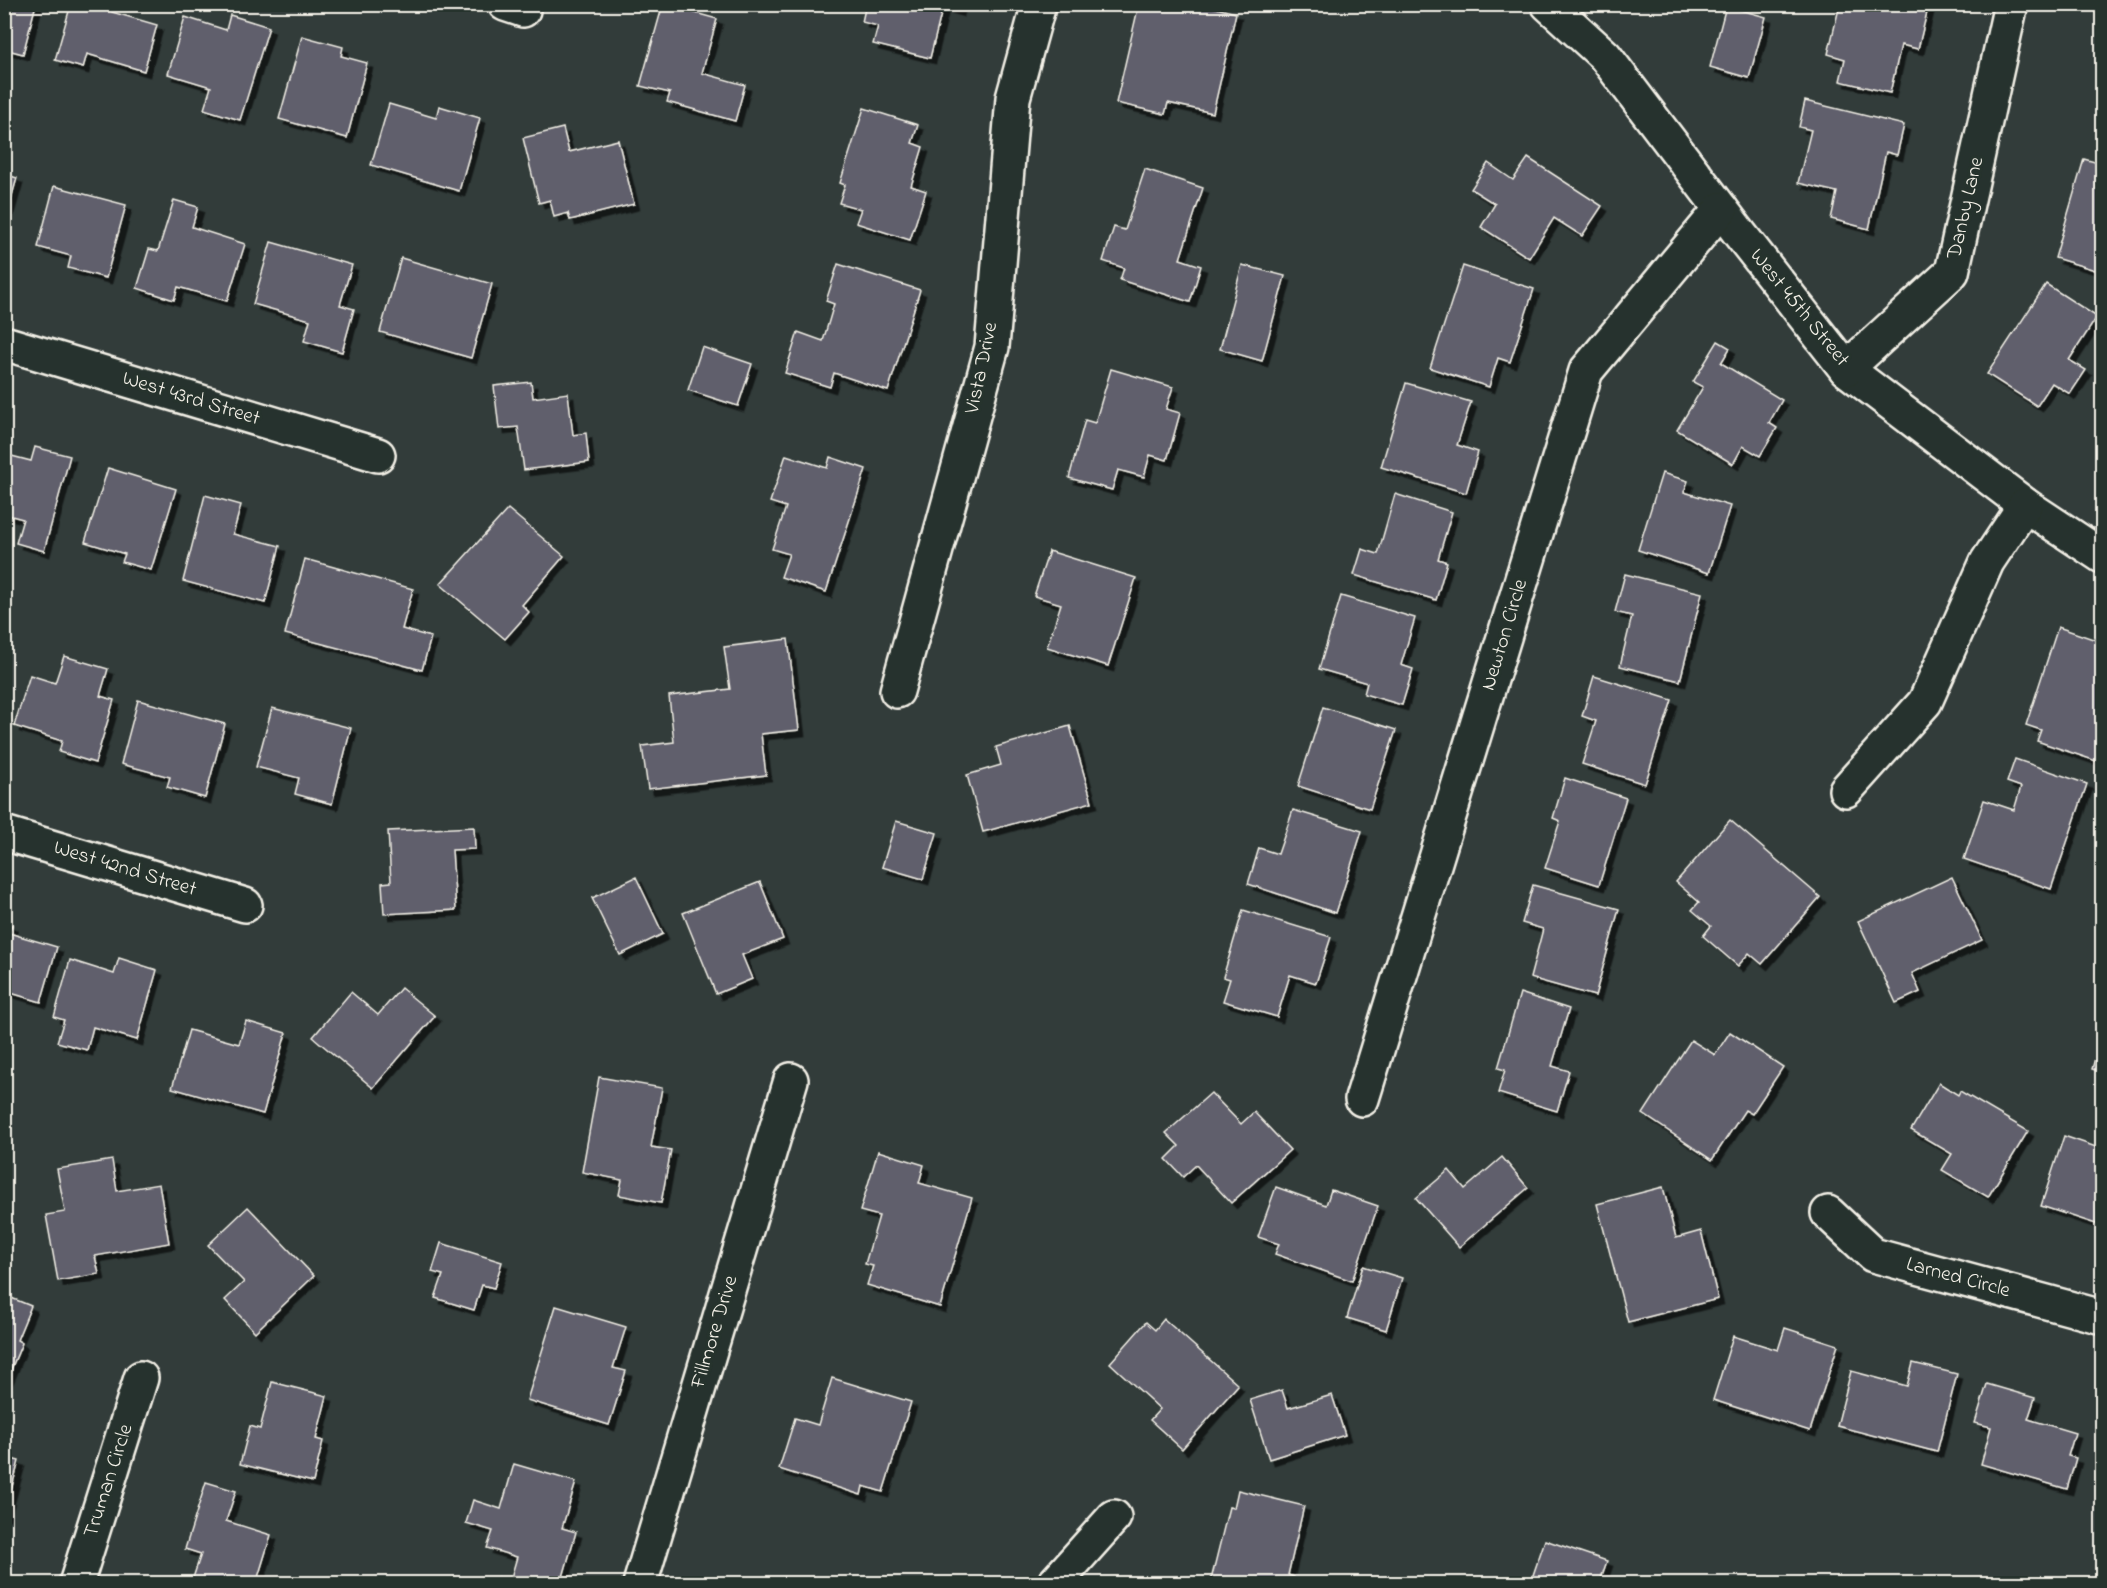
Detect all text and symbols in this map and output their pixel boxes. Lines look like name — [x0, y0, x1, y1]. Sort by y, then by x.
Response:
street label: Danby Lane — [1939, 153, 1994, 263]
street label: West 45th Street — [1742, 242, 1856, 374]
street label: Vista Drive — [957, 319, 1006, 418]
street label: West 43rd Street — [118, 364, 264, 434]
street label: Newton Circle — [1474, 575, 1536, 694]
street label: West 42nd Street — [50, 833, 200, 905]
street label: Larned Circle — [1903, 1250, 2014, 1306]
street label: Fillmore Drive — [683, 1271, 747, 1393]
street label: Truman Circle — [77, 1420, 142, 1542]

